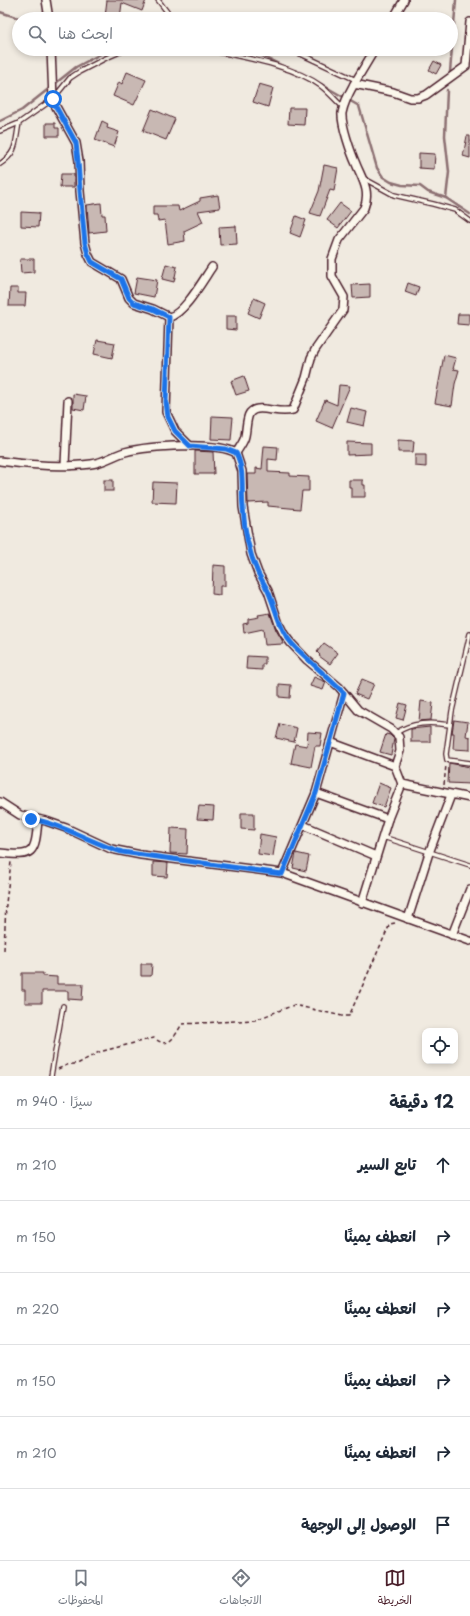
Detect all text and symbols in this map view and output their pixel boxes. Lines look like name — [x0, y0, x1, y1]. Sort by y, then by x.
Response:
search box — [12, 12, 458, 56]
text: ابحث هنا — [58, 21, 113, 44]
icon: search — [26, 23, 48, 45]
route start — [44, 90, 62, 108]
route end — [22, 810, 40, 828]
map controls — [422, 1028, 458, 1064]
button: locate — [422, 1028, 458, 1064]
text: 12 دقيقة — [389, 1088, 454, 1114]
text: سيرًا · 940 m — [16, 1091, 93, 1110]
text: تابع السير — [358, 1152, 416, 1175]
icon: ahead — [432, 1154, 454, 1176]
text: 210 m — [16, 1155, 57, 1174]
text: انعطف يمينًا — [344, 1224, 416, 1247]
icon: right — [432, 1226, 454, 1248]
text: 150 m — [16, 1227, 56, 1246]
text: انعطف يمينًا — [344, 1296, 416, 1319]
icon: right — [432, 1298, 454, 1320]
text: 220 m — [16, 1299, 59, 1318]
text: انعطف يمينًا — [344, 1368, 416, 1391]
icon: right — [432, 1370, 454, 1392]
text: 150 m — [16, 1371, 56, 1390]
text: انعطف يمينًا — [344, 1440, 416, 1463]
icon: right — [432, 1442, 454, 1464]
text: 210 m — [16, 1443, 57, 1462]
text: الوصول إلى الوجهة — [301, 1512, 416, 1535]
icon: arrive — [432, 1514, 454, 1536]
tab: المحفوظات — [58, 1567, 103, 1610]
tab: الاتجاهات — [219, 1567, 262, 1610]
tab: الخريطة — [378, 1567, 412, 1610]

